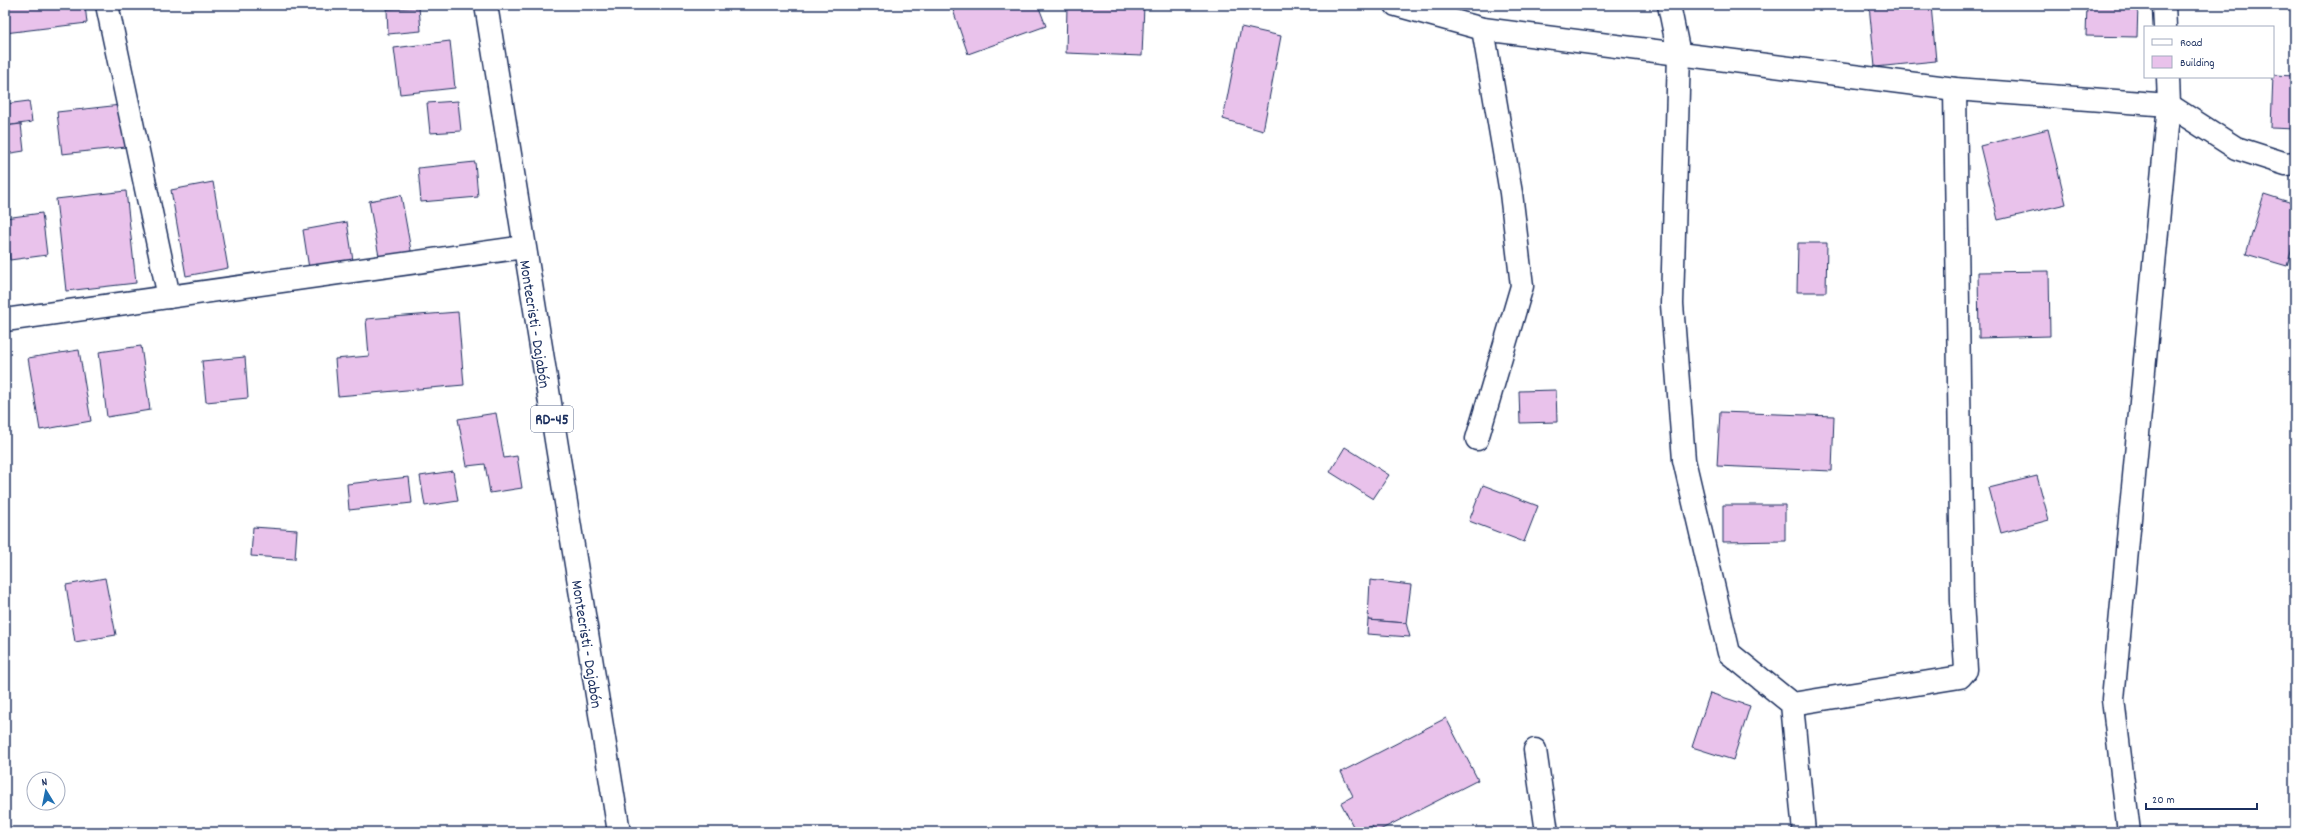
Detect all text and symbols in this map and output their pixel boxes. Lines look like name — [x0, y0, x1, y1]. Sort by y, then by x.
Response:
legend — [2144, 26, 2274, 78]
text: Road — [2180, 35, 2202, 52]
text: Building — [2180, 55, 2215, 72]
street label: Montecristi - Dajabón — [512, 259, 555, 390]
road number: RD-45 — [531, 406, 573, 432]
street label: Montecristi - Dajabón — [564, 579, 607, 710]
north arrow — [26, 771, 66, 811]
text: N — [41, 775, 49, 791]
scale bar — [2146, 785, 2257, 811]
text: 20 m — [2152, 792, 2175, 809]

